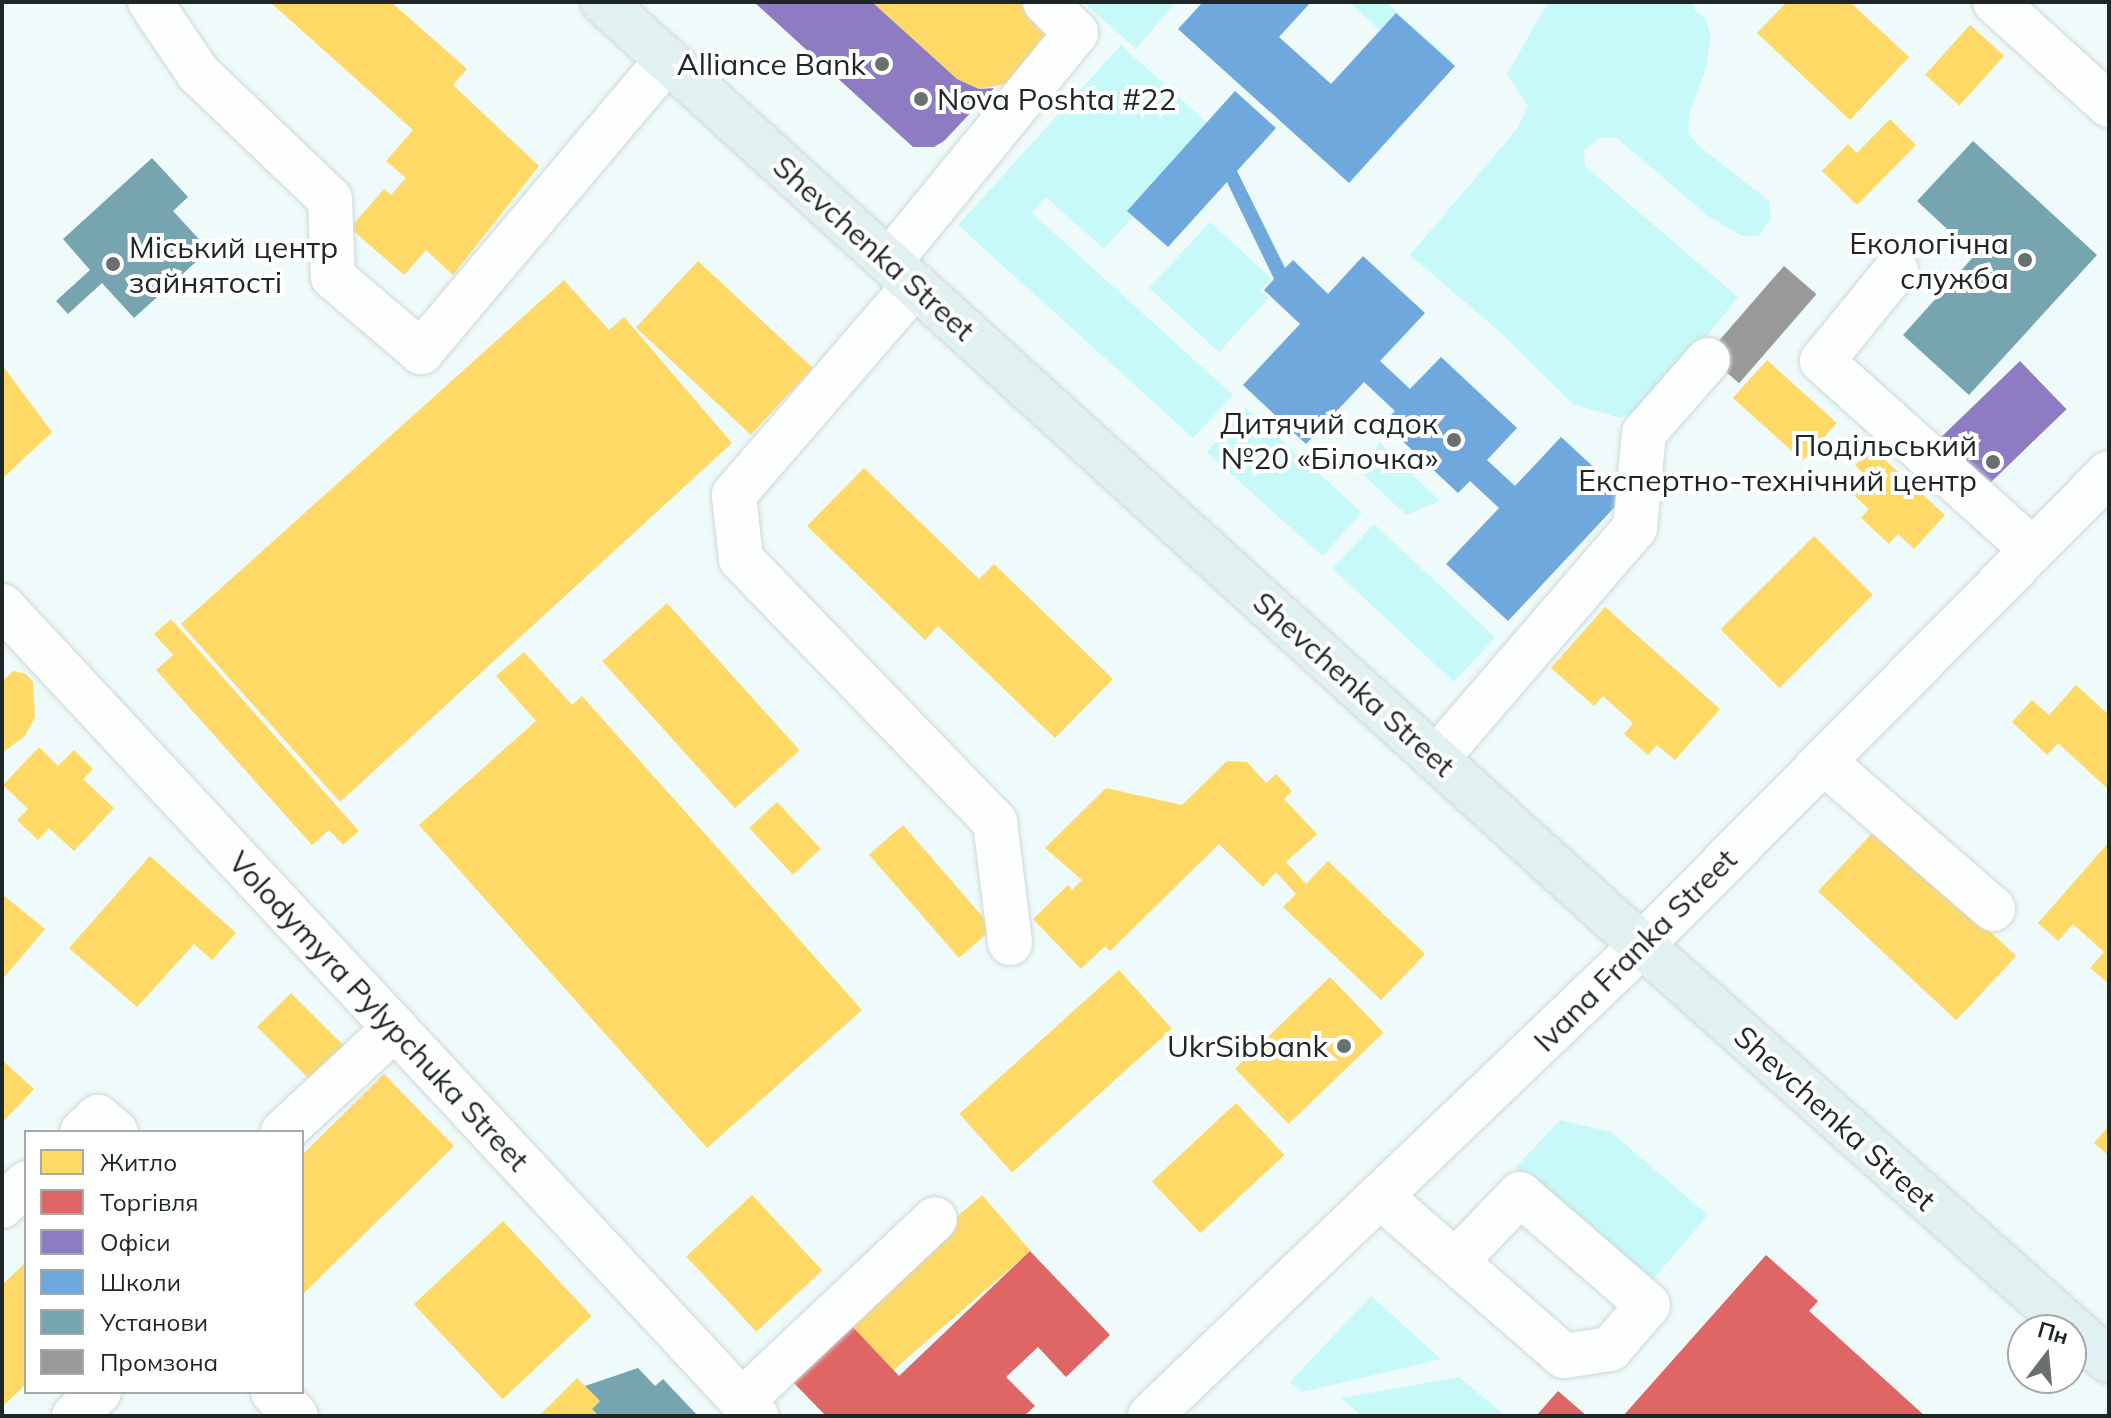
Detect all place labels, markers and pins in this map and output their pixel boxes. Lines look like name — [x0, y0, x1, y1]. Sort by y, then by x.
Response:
place label: Alliance Bank — [677, 46, 866, 82]
marker: Alliance Bank — [873, 55, 891, 73]
place label: Nova Poshta #22 — [937, 81, 1177, 117]
marker: Nova Poshta #22 — [912, 90, 930, 108]
place label: Екологічна служба — [1849, 225, 2009, 296]
place label: Міський центр зайнятості — [129, 229, 338, 300]
marker: Екологічна служба — [2016, 251, 2034, 269]
marker: Міський центр зайнятості — [104, 255, 122, 273]
place label: Дитячий садок №20 «Білочка» — [1220, 405, 1438, 476]
place label: Подільський Експертно-технічний центр — [1578, 427, 1977, 498]
marker: Дитячий садок №20 «Білочка» — [1445, 431, 1463, 449]
marker: Подільський Експертно-технічний центр — [1984, 453, 2002, 471]
place label: UkrSibbank — [1167, 1028, 1328, 1064]
marker: UkrSibbank — [1335, 1037, 1353, 1055]

